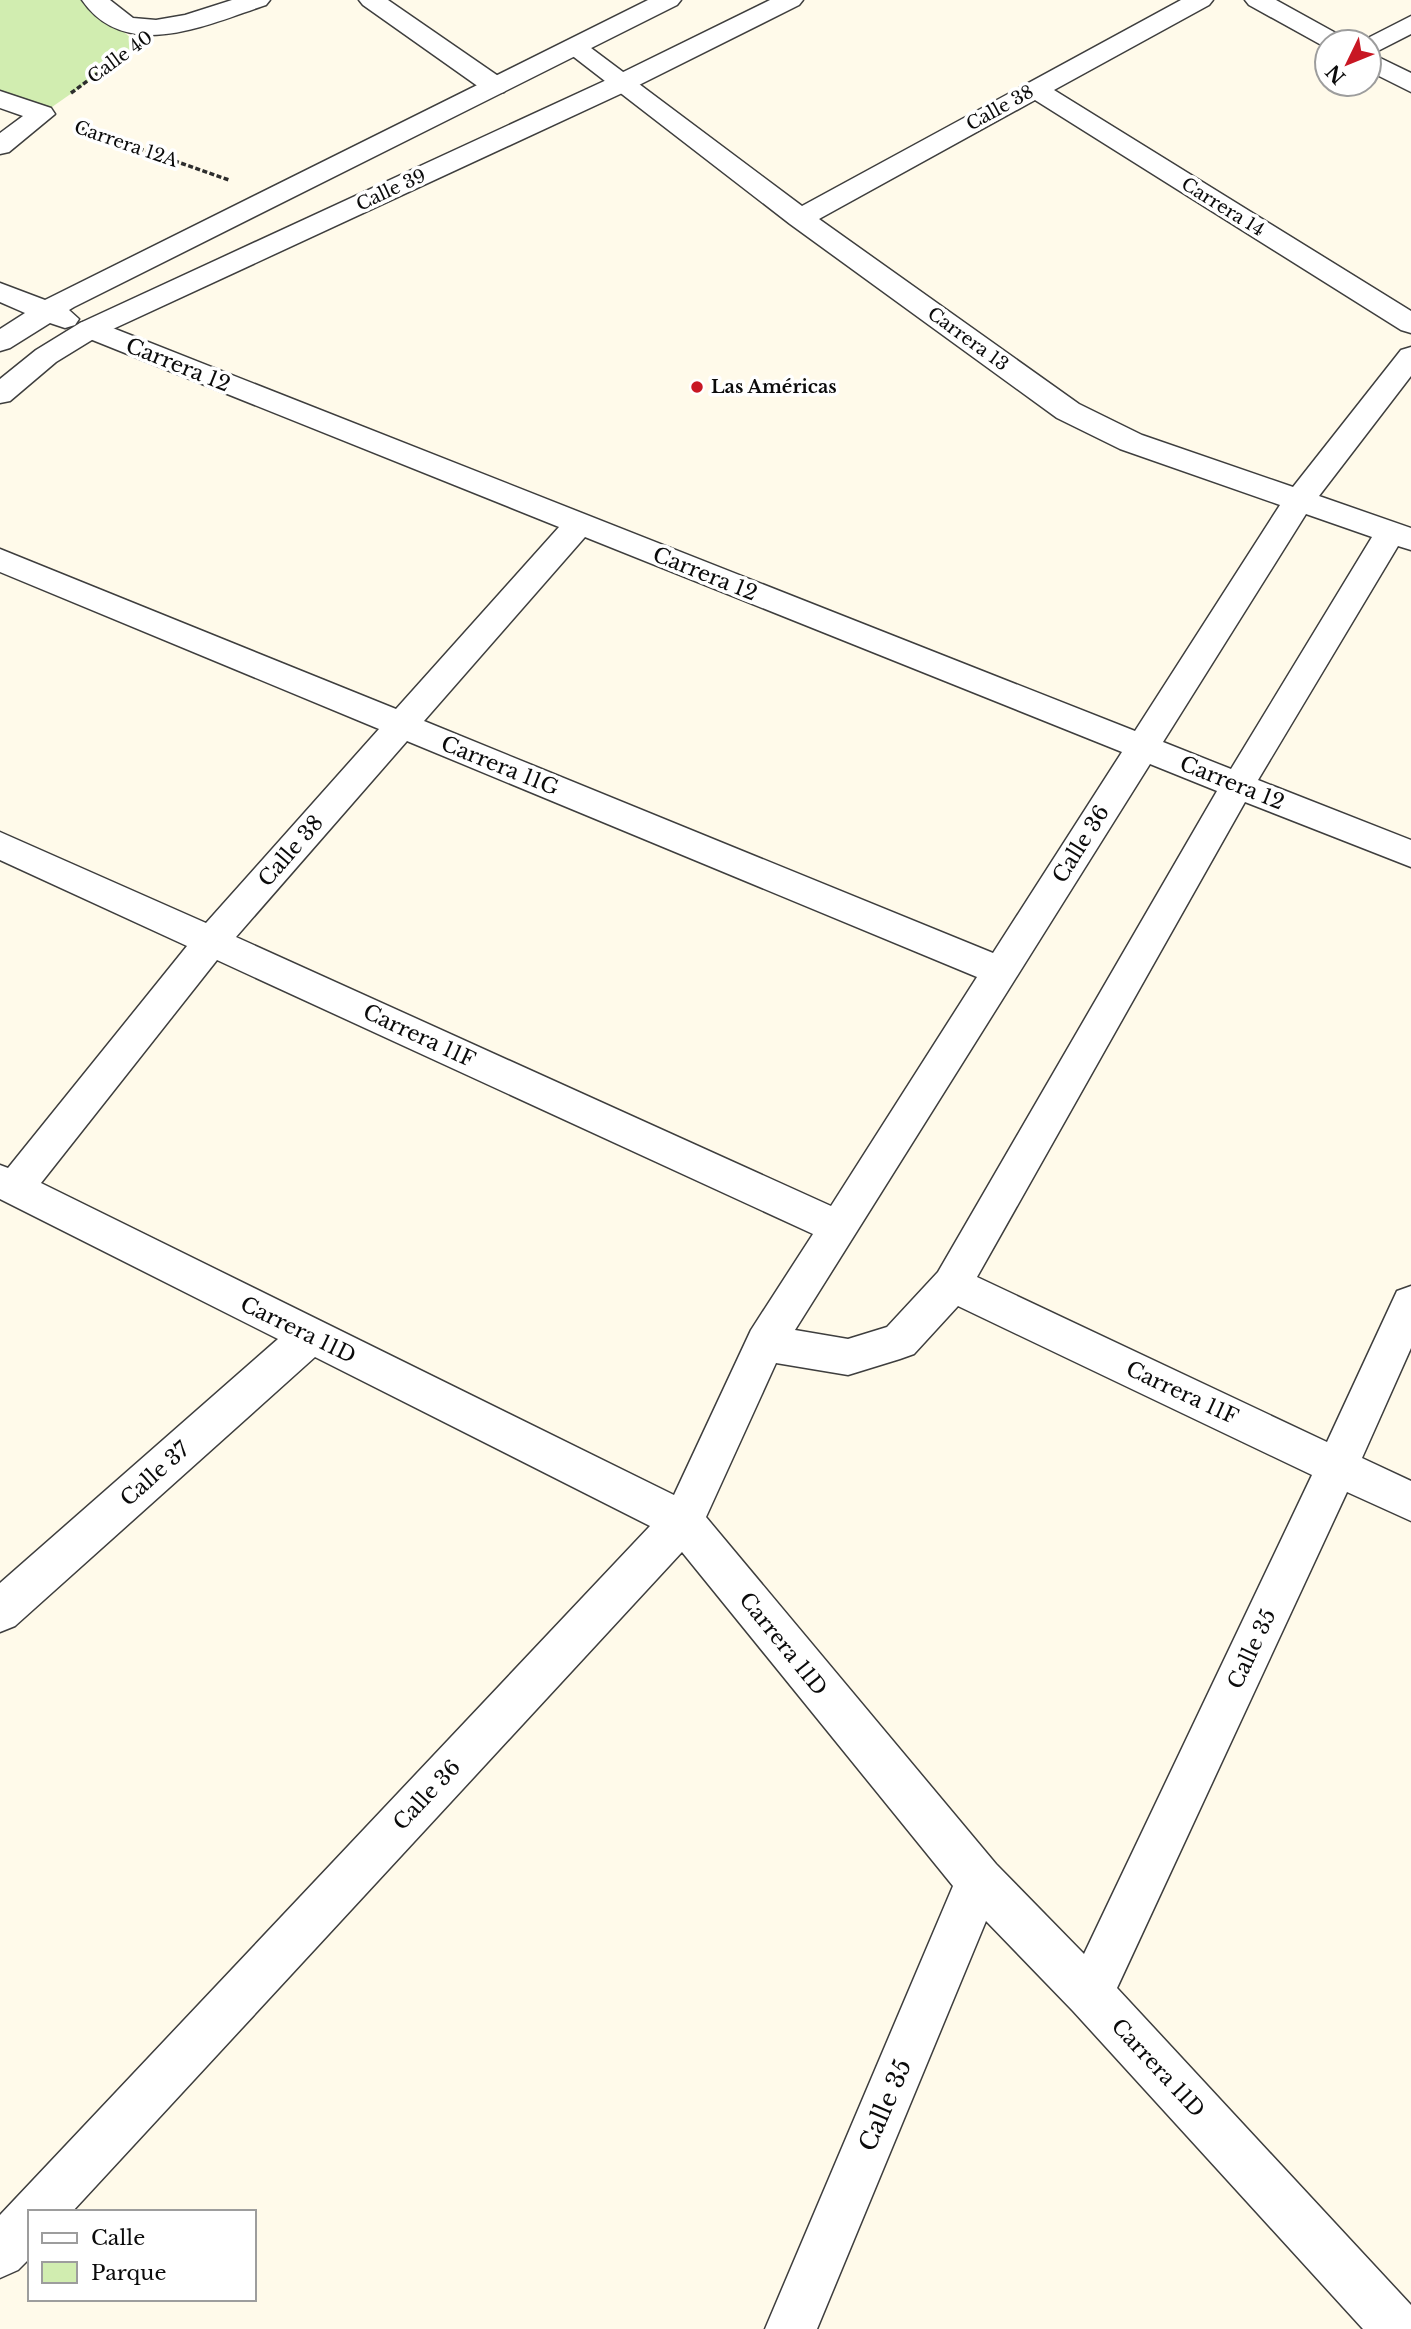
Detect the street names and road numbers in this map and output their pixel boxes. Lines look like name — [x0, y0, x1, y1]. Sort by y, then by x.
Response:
street label: Calle 40 — [83, 26, 157, 88]
street label: Calle 38 — [962, 81, 1038, 135]
street label: Carrera 12A — [71, 116, 182, 172]
street label: Calle 39 — [353, 164, 429, 216]
street label: Carrera 14 — [1177, 173, 1269, 241]
street label: Carrera 13 — [923, 302, 1013, 376]
street label: Carrera 12 — [122, 332, 234, 398]
street label: Carrera 12 — [649, 541, 761, 607]
street label: Carrera 11G — [437, 731, 563, 801]
street label: Carrera 12 — [1176, 750, 1288, 816]
street label: Calle 36 — [1047, 800, 1115, 888]
street label: Calle 38 — [253, 810, 329, 892]
street label: Carrera 11F — [359, 999, 479, 1073]
street label: Carrera 11D — [236, 1291, 360, 1369]
street label: Carrera 11F — [1122, 1356, 1242, 1430]
street label: Calle 37 — [115, 1436, 195, 1512]
street label: Carrera 11D — [734, 1587, 832, 1701]
street label: Calle 35 — [1222, 1605, 1282, 1693]
street label: Calle 36 — [388, 1754, 466, 1836]
street label: Carrera 11D — [1106, 2013, 1210, 2123]
street label: Calle 35 — [853, 2055, 917, 2155]

